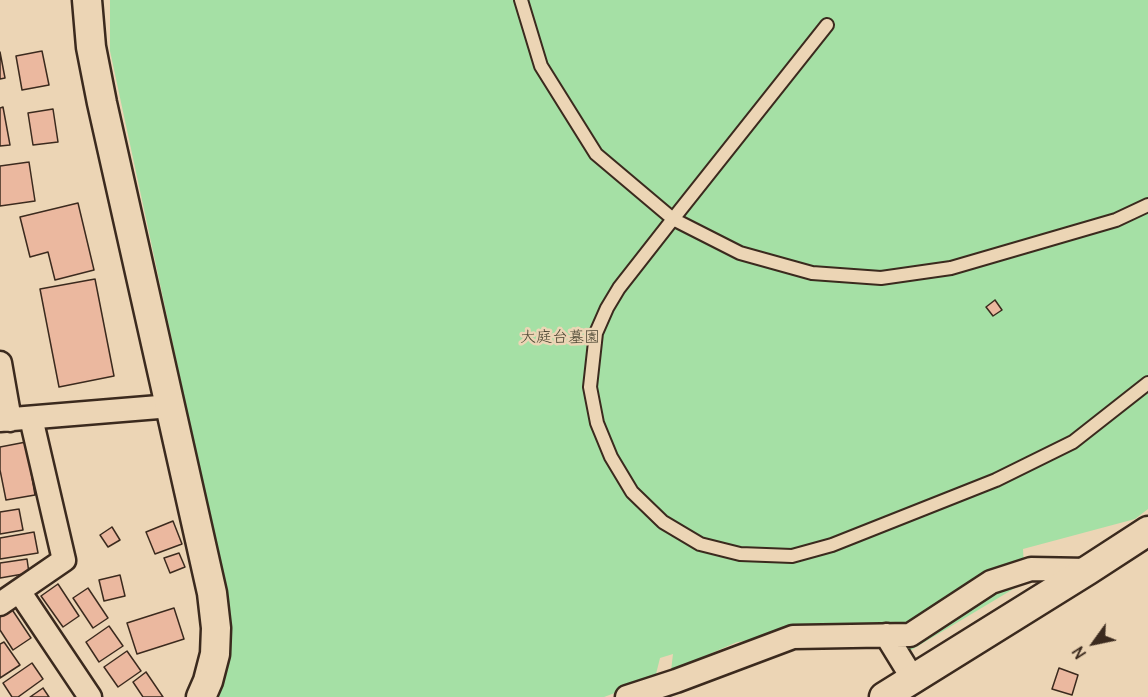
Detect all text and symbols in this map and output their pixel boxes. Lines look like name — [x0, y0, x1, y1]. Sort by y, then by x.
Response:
park label: 大庭台墓園 — [520, 327, 600, 347]
north arrow — [1064, 613, 1124, 673]
text: N — [1068, 643, 1090, 663]

